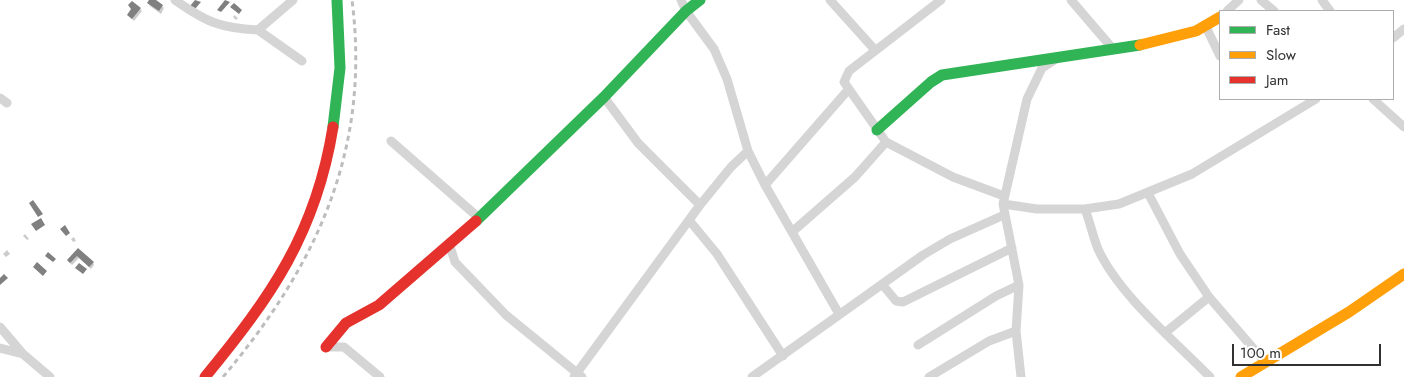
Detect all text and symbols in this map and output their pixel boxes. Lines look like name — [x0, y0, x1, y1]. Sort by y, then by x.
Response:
legend — [1219, 10, 1394, 100]
text: Fast — [1266, 19, 1290, 41]
text: Slow — [1266, 44, 1296, 66]
text: Jam — [1266, 69, 1289, 91]
scale bar — [1234, 334, 1383, 366]
text: 100 m — [1240, 342, 1281, 364]

